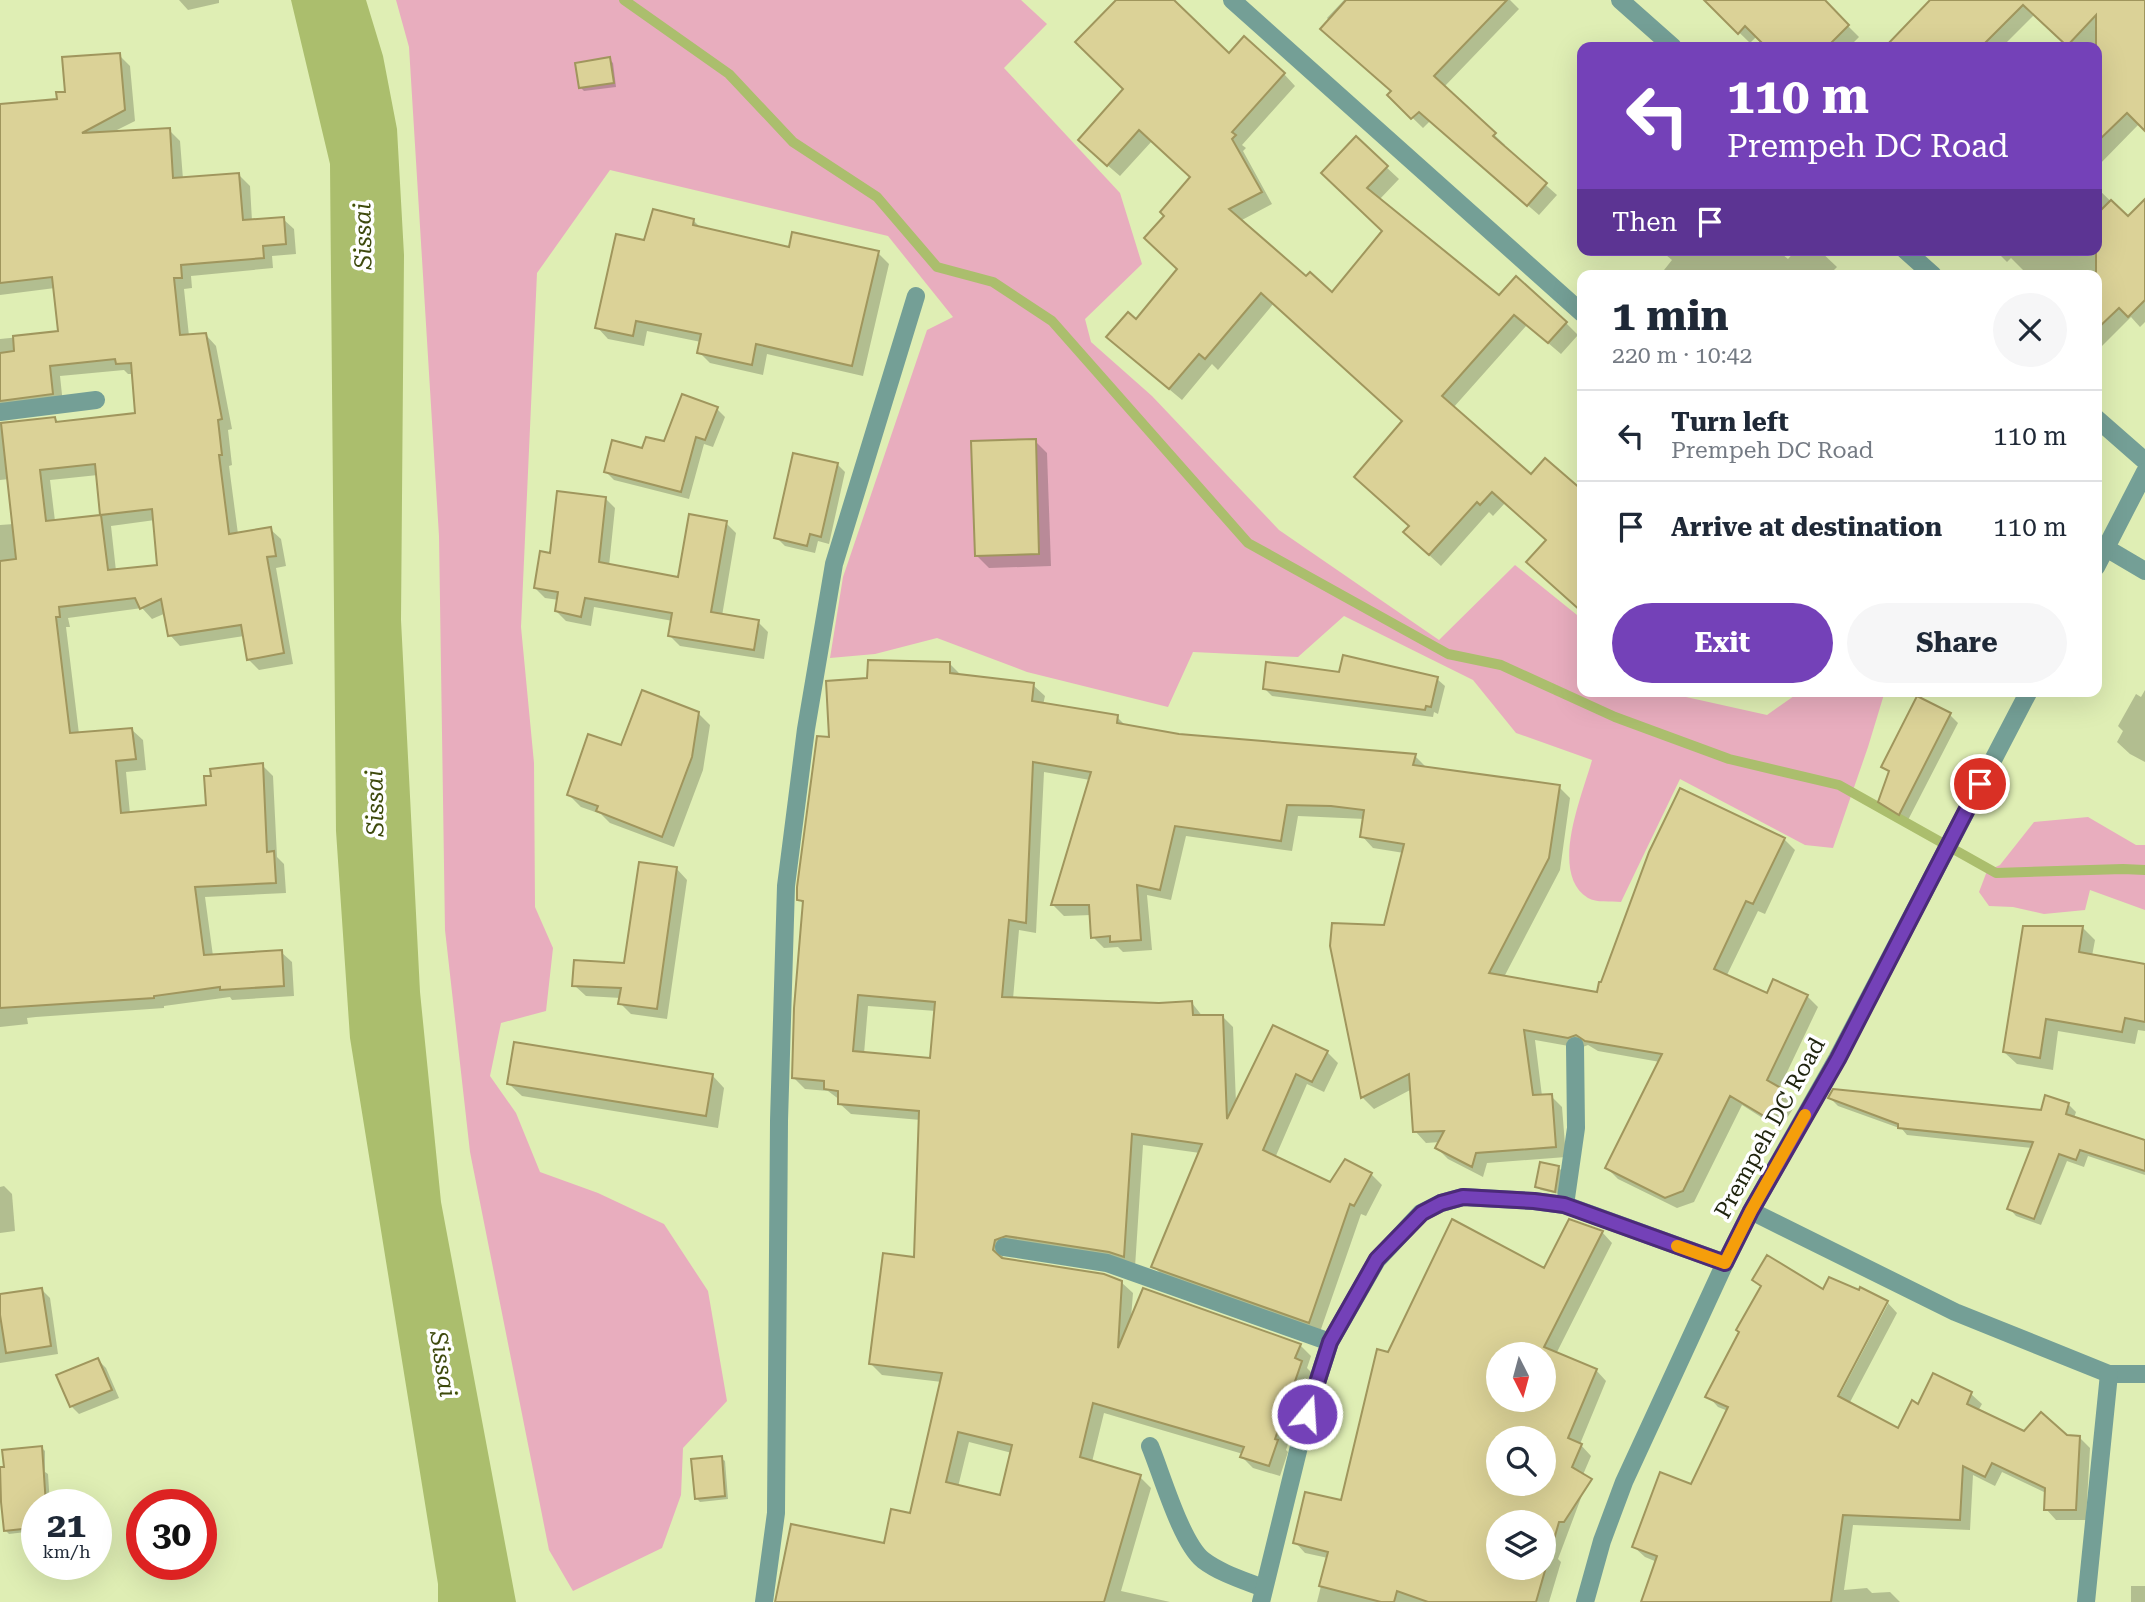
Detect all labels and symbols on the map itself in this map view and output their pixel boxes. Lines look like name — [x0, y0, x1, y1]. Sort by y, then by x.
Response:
water label: Sissai — [348, 202, 378, 271]
pin — [1950, 754, 2010, 814]
water label: Sissai — [360, 769, 390, 838]
street label: Prempeh DC Road — [1709, 1033, 1831, 1223]
water label: Sissai — [424, 1328, 462, 1399]
north arrow — [1486, 1342, 1556, 1412]
position arrow — [1270, 1377, 1344, 1451]
speed limit sign: 30 — [126, 1489, 217, 1580]

